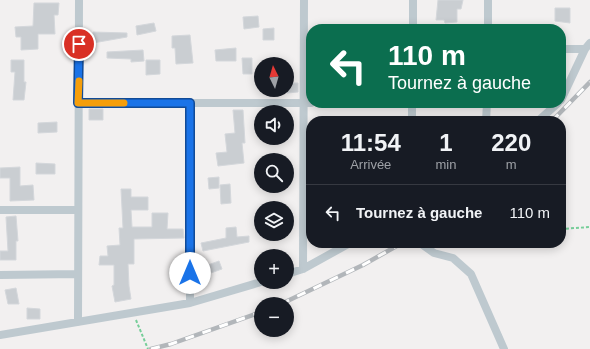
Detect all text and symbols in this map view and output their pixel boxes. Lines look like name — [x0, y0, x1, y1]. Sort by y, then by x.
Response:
pin — [62, 27, 96, 61]
icon: arrive — [68, 33, 90, 55]
icon: left — [322, 40, 374, 92]
text: 110 m — [388, 40, 466, 71]
north arrow — [254, 57, 294, 97]
map controls — [254, 57, 294, 337]
text: Tournez à gauche — [388, 73, 531, 93]
button: sound — [254, 105, 294, 145]
text: 11:54 — [341, 129, 401, 156]
text: 1 — [439, 129, 453, 156]
text: 220 — [491, 129, 531, 156]
button: search — [254, 153, 294, 193]
text: Arrivée — [350, 157, 391, 172]
text: min — [436, 157, 456, 172]
text: m — [506, 157, 517, 172]
button: layers — [254, 201, 294, 241]
icon: left — [322, 202, 344, 224]
text: Tournez à gauche — [356, 204, 482, 221]
text: 110 m — [509, 204, 550, 221]
button: + — [254, 249, 294, 289]
position arrow — [169, 252, 211, 294]
button: − — [254, 297, 294, 337]

